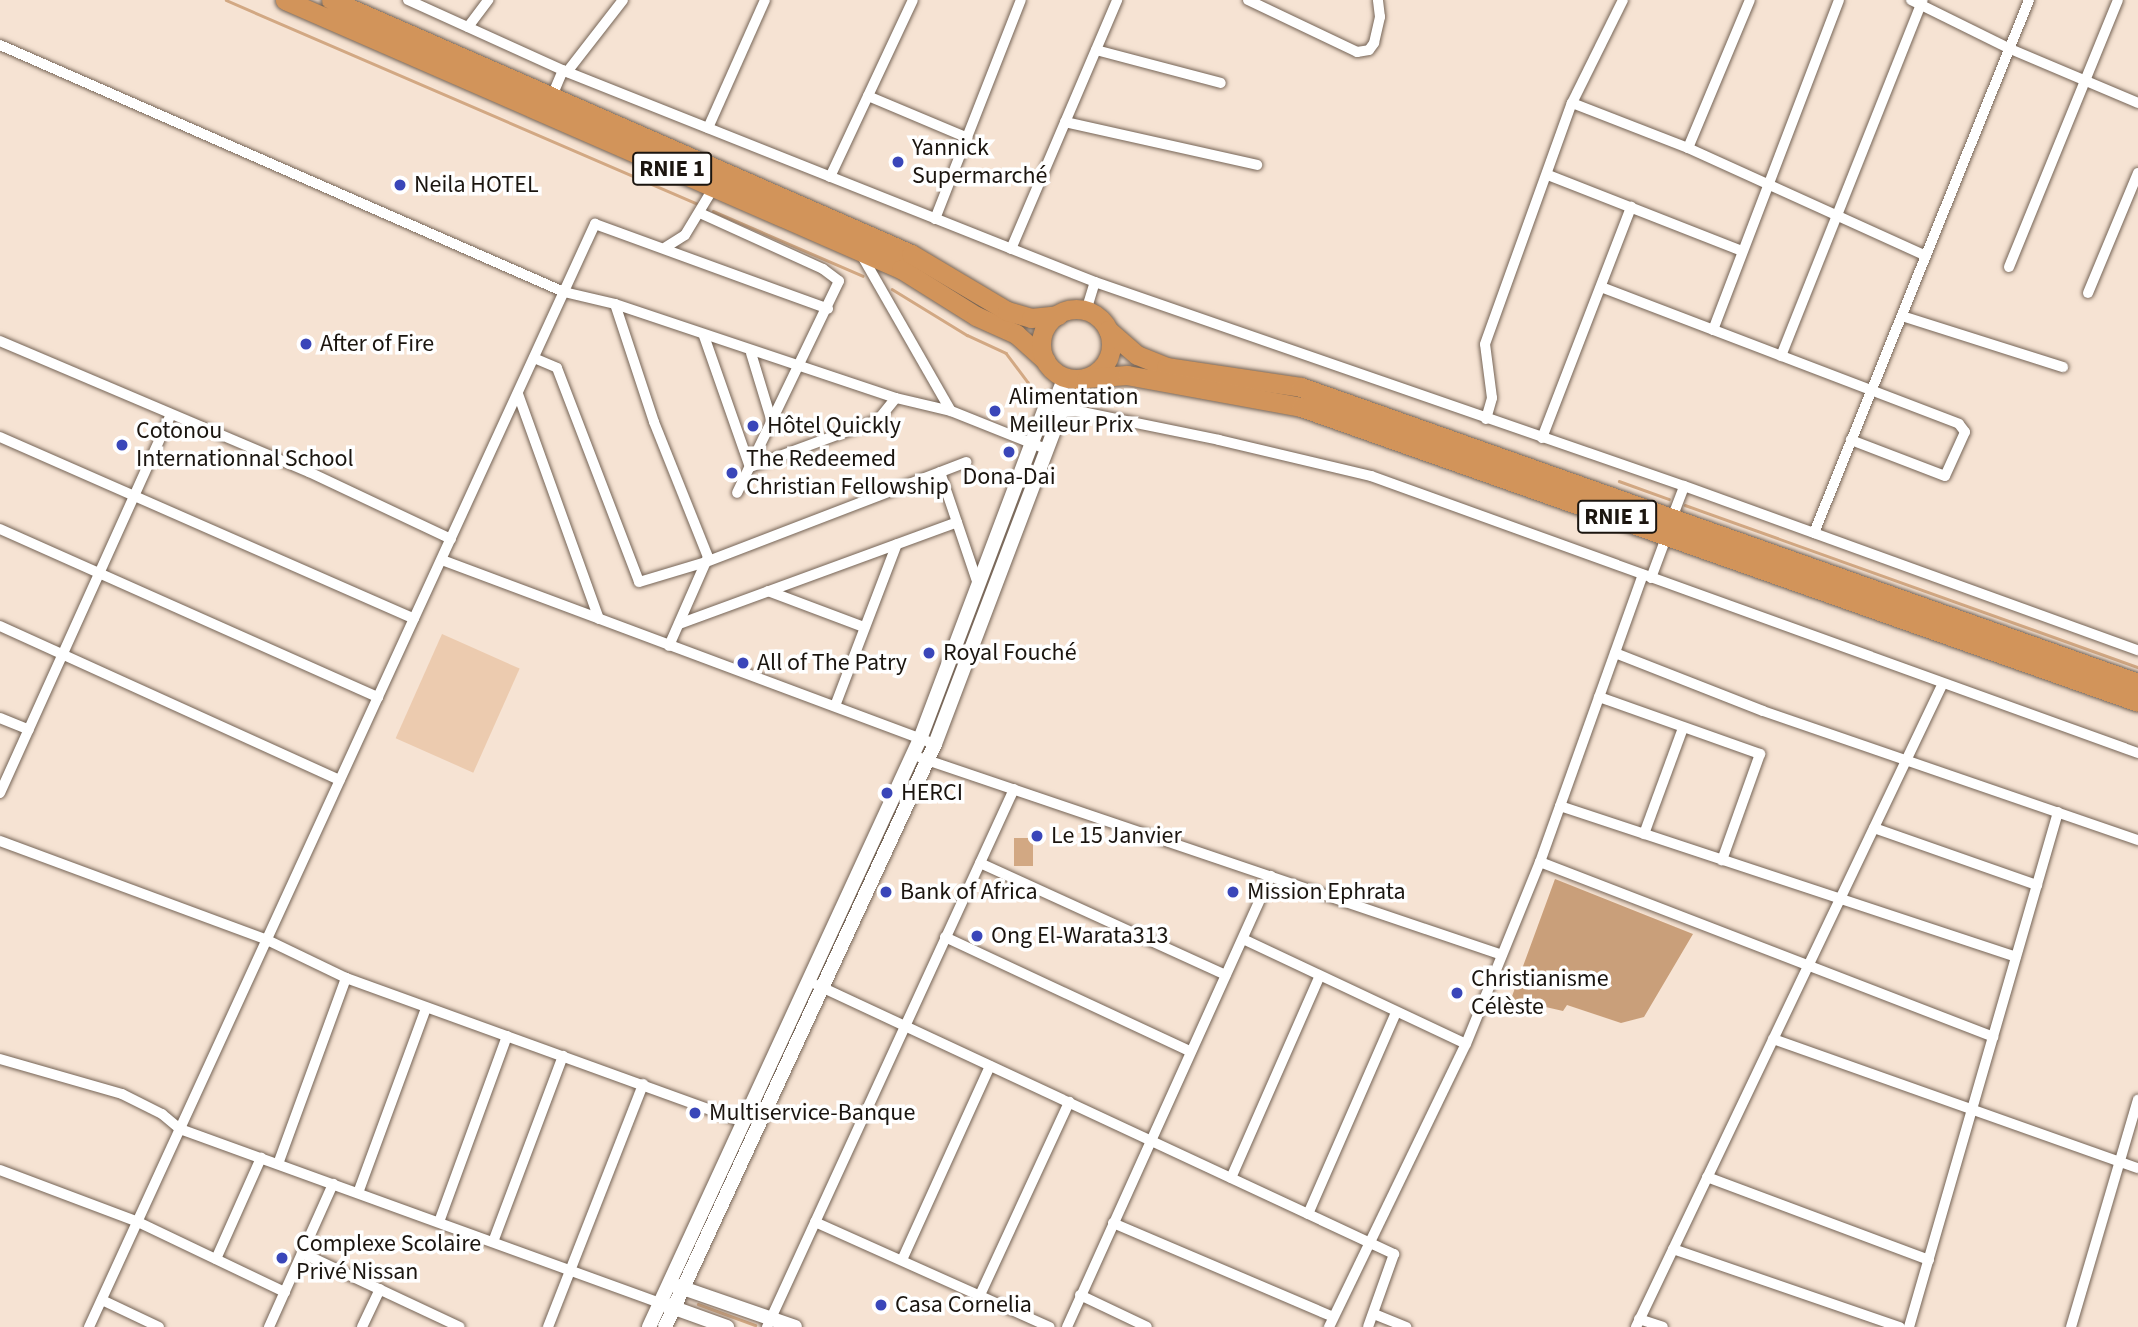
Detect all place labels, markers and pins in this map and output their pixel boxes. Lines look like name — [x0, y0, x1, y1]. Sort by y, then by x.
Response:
place label: Yannick Supermarché — [912, 134, 1047, 190]
marker: Yannick Supermarché — [890, 154, 906, 170]
place label: Neila HOTEL — [414, 171, 539, 199]
marker: Neila HOTEL — [392, 177, 408, 193]
place label: After of Fire — [320, 330, 434, 358]
marker: After of Fire — [298, 336, 314, 352]
place label: Alimentation Meilleur Prix — [1009, 383, 1139, 439]
marker: Alimentation Meilleur Prix — [987, 403, 1003, 419]
place label: Hôtel Quickly — [767, 412, 901, 440]
place label: Cotonou Internationnal School — [136, 417, 354, 473]
marker: Hôtel Quickly — [745, 418, 761, 434]
marker: Cotonou Internationnal School — [114, 437, 130, 453]
marker: Dona-Dai — [1001, 444, 1017, 460]
place label: The Redeemed Christian Fellowship — [746, 445, 949, 501]
place label: Dona-Dai — [962, 463, 1056, 491]
marker: The Redeemed Christian Fellowship — [724, 465, 740, 481]
place label: Royal Fouché — [943, 639, 1077, 667]
marker: Royal Fouché — [921, 645, 937, 661]
place label: All of The Patry — [757, 649, 907, 677]
marker: All of The Patry — [735, 655, 751, 671]
place label: HERCI — [901, 779, 963, 807]
marker: HERCI — [879, 785, 895, 801]
place label: Le 15 Janvier — [1051, 822, 1182, 850]
marker: Le 15 Janvier — [1029, 828, 1045, 844]
place label: Bank of Africa — [900, 878, 1038, 906]
place label: Mission Ephrata — [1247, 878, 1406, 906]
marker: Bank of Africa — [878, 884, 894, 900]
marker: Mission Ephrata — [1225, 884, 1241, 900]
place label: Ong El-Warata313 — [991, 922, 1169, 950]
marker: Ong El-Warata313 — [969, 928, 985, 944]
place label: Christianisme Célèste — [1471, 965, 1609, 1021]
marker: Christianisme Célèste — [1449, 985, 1465, 1001]
place label: Multiservice-Banque — [709, 1099, 915, 1127]
marker: Multiservice-Banque — [687, 1105, 703, 1121]
place label: Complexe Scolaire Privé Nissan — [296, 1230, 481, 1286]
marker: Complexe Scolaire Privé Nissan — [274, 1250, 290, 1266]
place label: Casa Cornelia — [895, 1291, 1032, 1319]
marker: Casa Cornelia — [873, 1297, 889, 1313]

